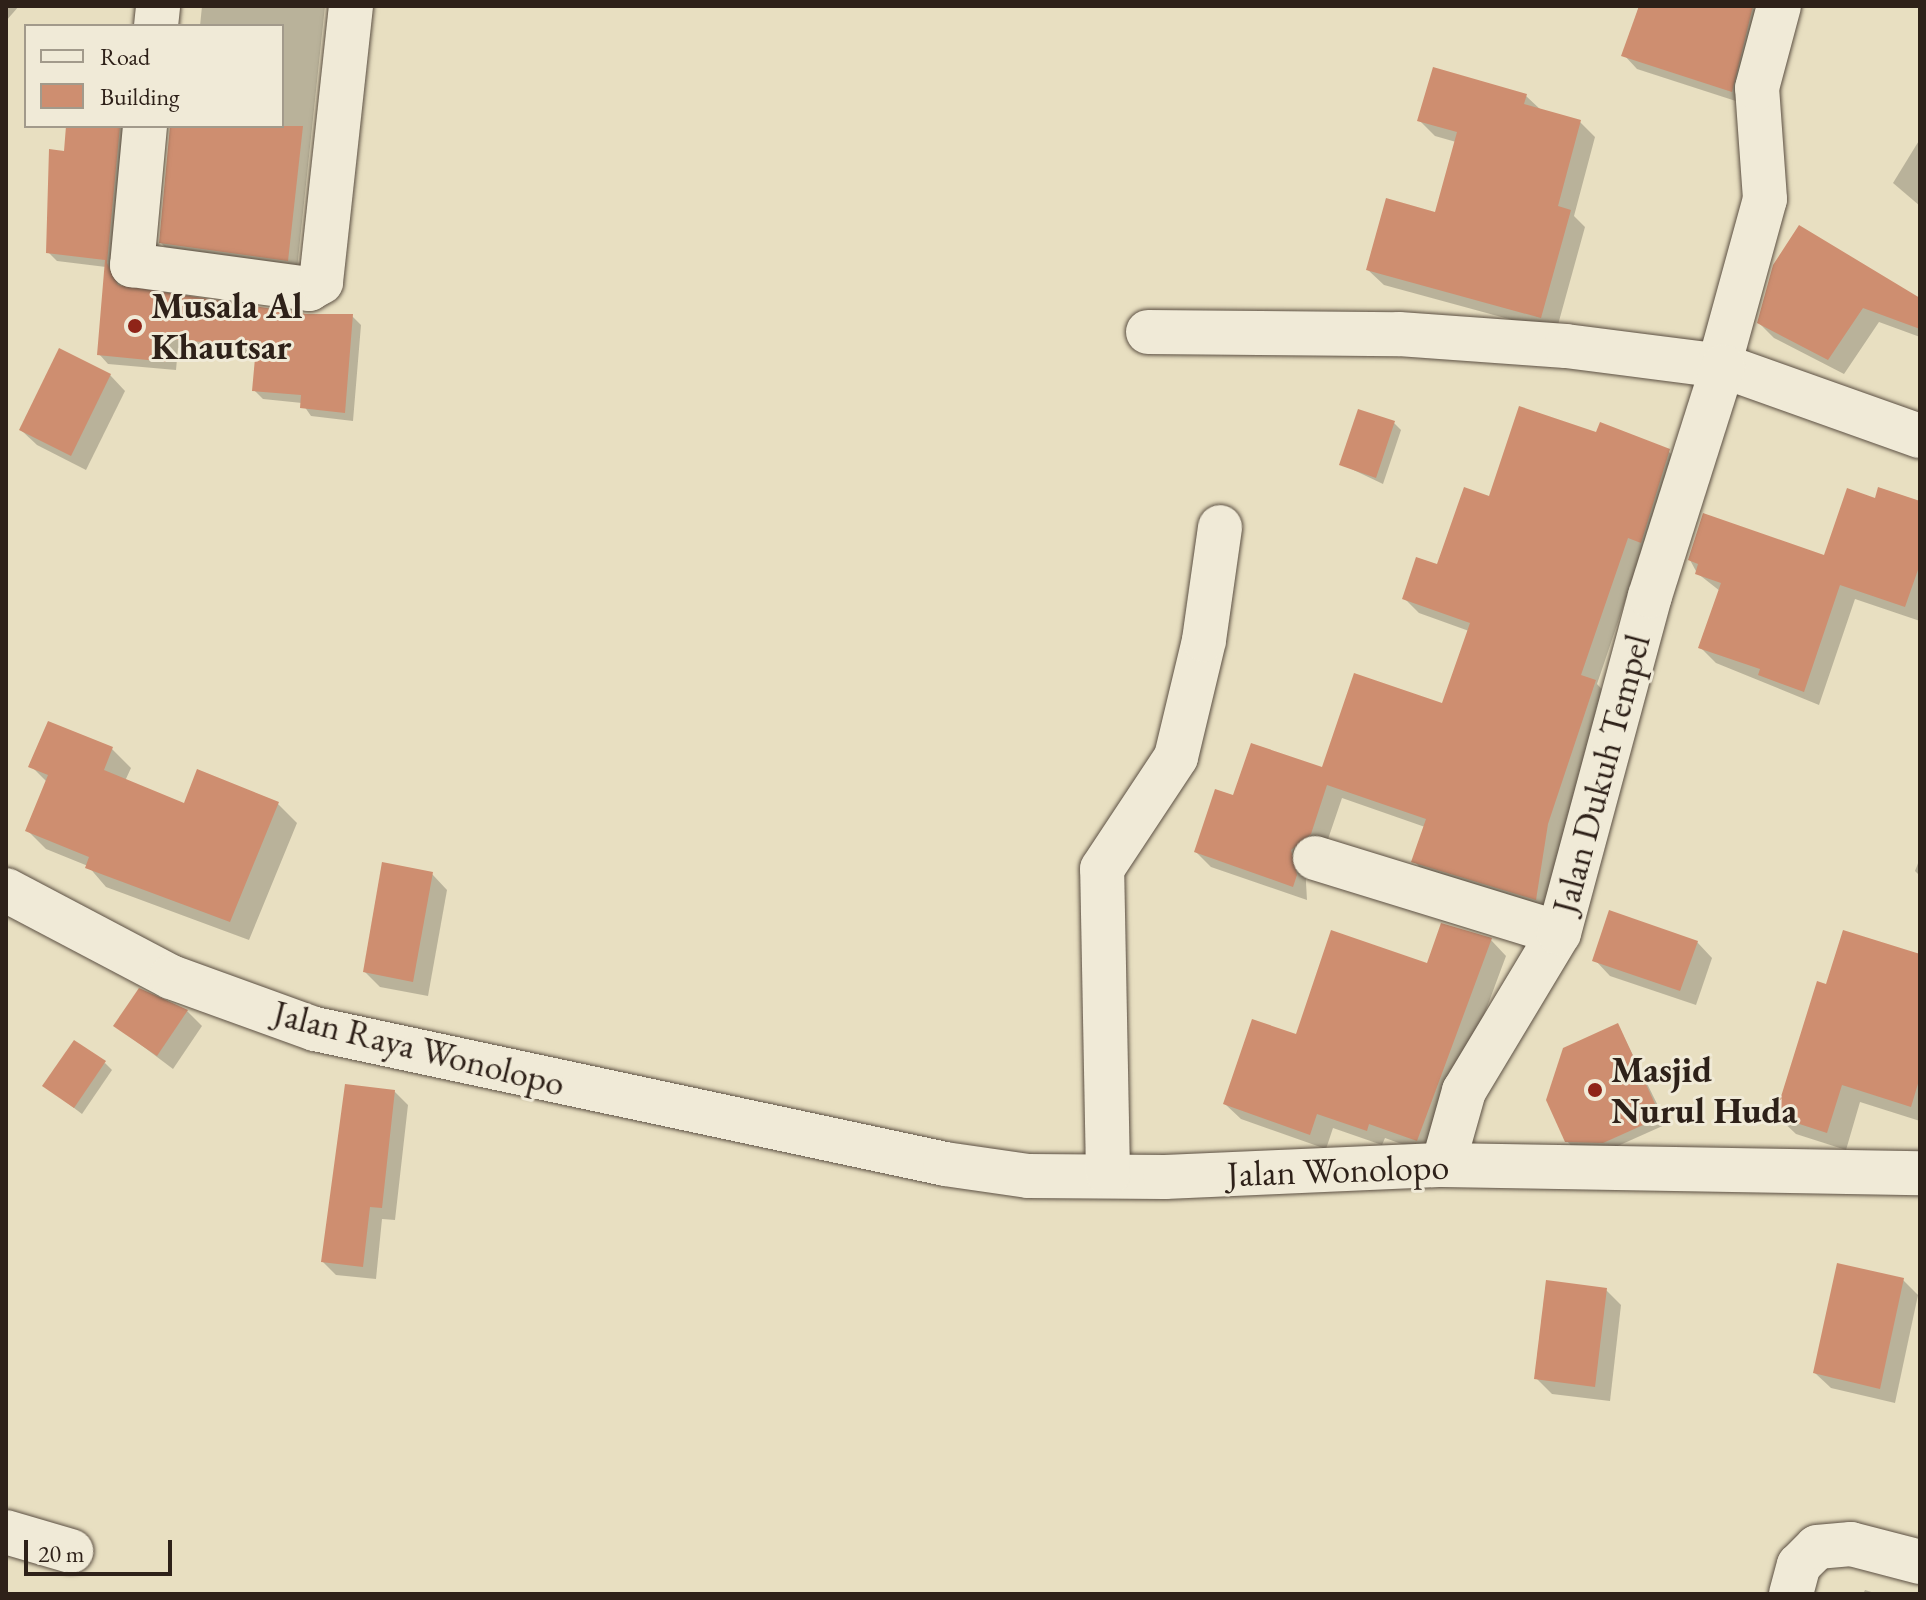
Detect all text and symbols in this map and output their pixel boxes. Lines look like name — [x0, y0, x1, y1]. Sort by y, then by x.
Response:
legend — [24, 24, 284, 128]
text: Road — [100, 41, 150, 72]
text: Building — [100, 81, 180, 112]
place label: Musala Al Khautsar — [151, 283, 302, 368]
marker: Musala Al Khautsar — [126, 317, 144, 335]
street label: Jalan Dukuh Tempel — [1543, 630, 1659, 918]
street label: Jalan Raya Wonolopo — [269, 991, 569, 1105]
place label: Masjid Nurul Huda — [1611, 1047, 1797, 1132]
marker: Masjid Nurul Huda — [1586, 1081, 1604, 1099]
street label: Jalan Wonolopo — [1226, 1145, 1450, 1195]
scale bar — [28, 1524, 176, 1574]
text: 20 m — [38, 1538, 85, 1569]

